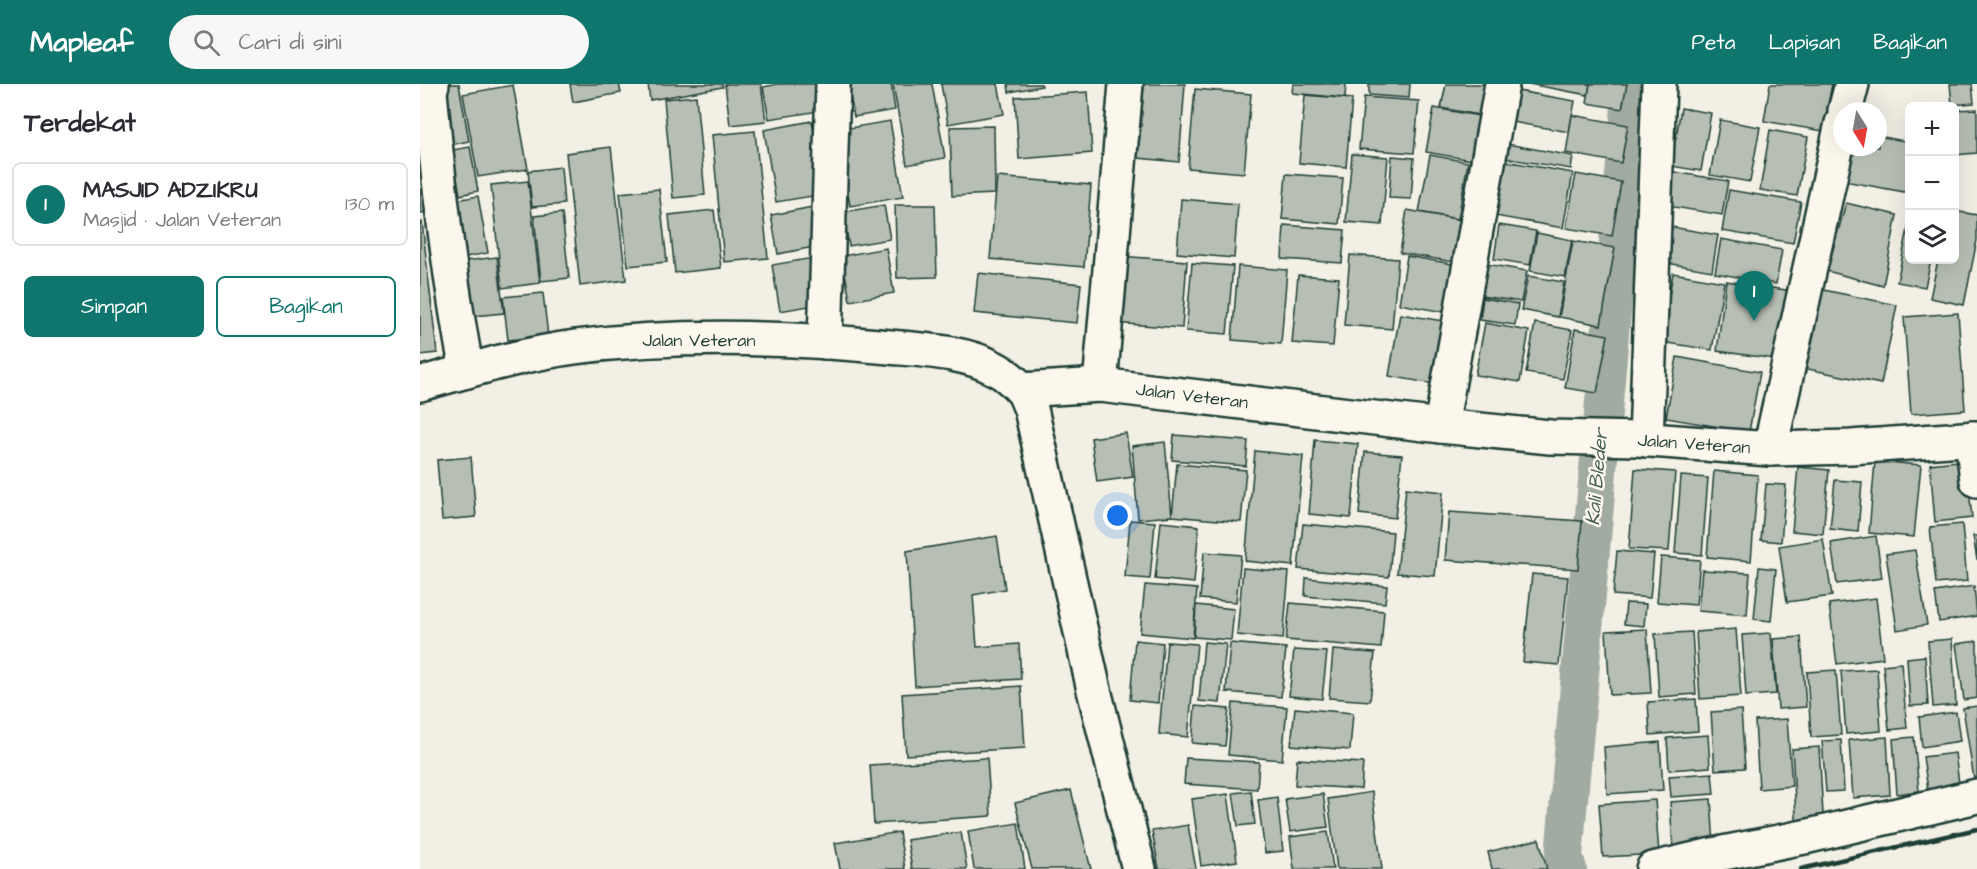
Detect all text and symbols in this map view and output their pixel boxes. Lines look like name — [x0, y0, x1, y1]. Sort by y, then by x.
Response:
search box — [169, 15, 589, 69]
text: Mapleaf — [30, 23, 133, 62]
icon: search — [190, 26, 223, 59]
text: Cari di sini — [238, 27, 342, 58]
text: Peta — [1692, 28, 1735, 57]
text: Lapisan — [1768, 28, 1840, 57]
text: Bagikan — [1873, 28, 1947, 57]
north arrow — [1833, 102, 1887, 156]
map controls — [1905, 102, 1959, 264]
button: + — [1905, 102, 1959, 156]
text: Terdekat — [24, 105, 136, 141]
button: − — [1905, 156, 1959, 210]
text: MASJID ADZIKRU — [83, 175, 258, 206]
text: 1 — [44, 190, 47, 218]
text: 130 m — [345, 190, 394, 218]
text: Masjid · Jalan Veteran — [83, 206, 281, 234]
button: layers — [1905, 210, 1959, 264]
pin: 1 — [1734, 272, 1774, 321]
button: Simpan — [24, 276, 204, 337]
button: Bagikan — [216, 276, 396, 337]
street label: Jalan Veteran — [642, 328, 756, 353]
street label: Jalan Veteran — [1134, 377, 1250, 415]
water label: Kali Bleder — [1579, 426, 1615, 526]
street label: Jalan Veteran — [1637, 428, 1751, 460]
your location — [1103, 501, 1132, 530]

